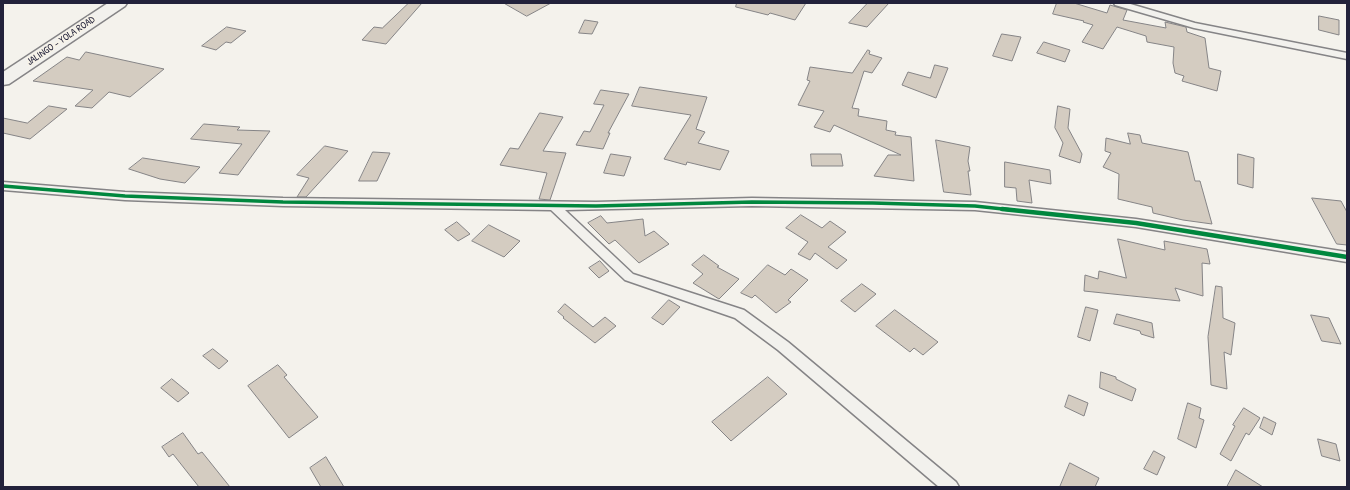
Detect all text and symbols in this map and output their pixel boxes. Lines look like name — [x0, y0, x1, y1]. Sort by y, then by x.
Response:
street label: JALINGO - YOLA ROAD — [25, 14, 97, 68]

